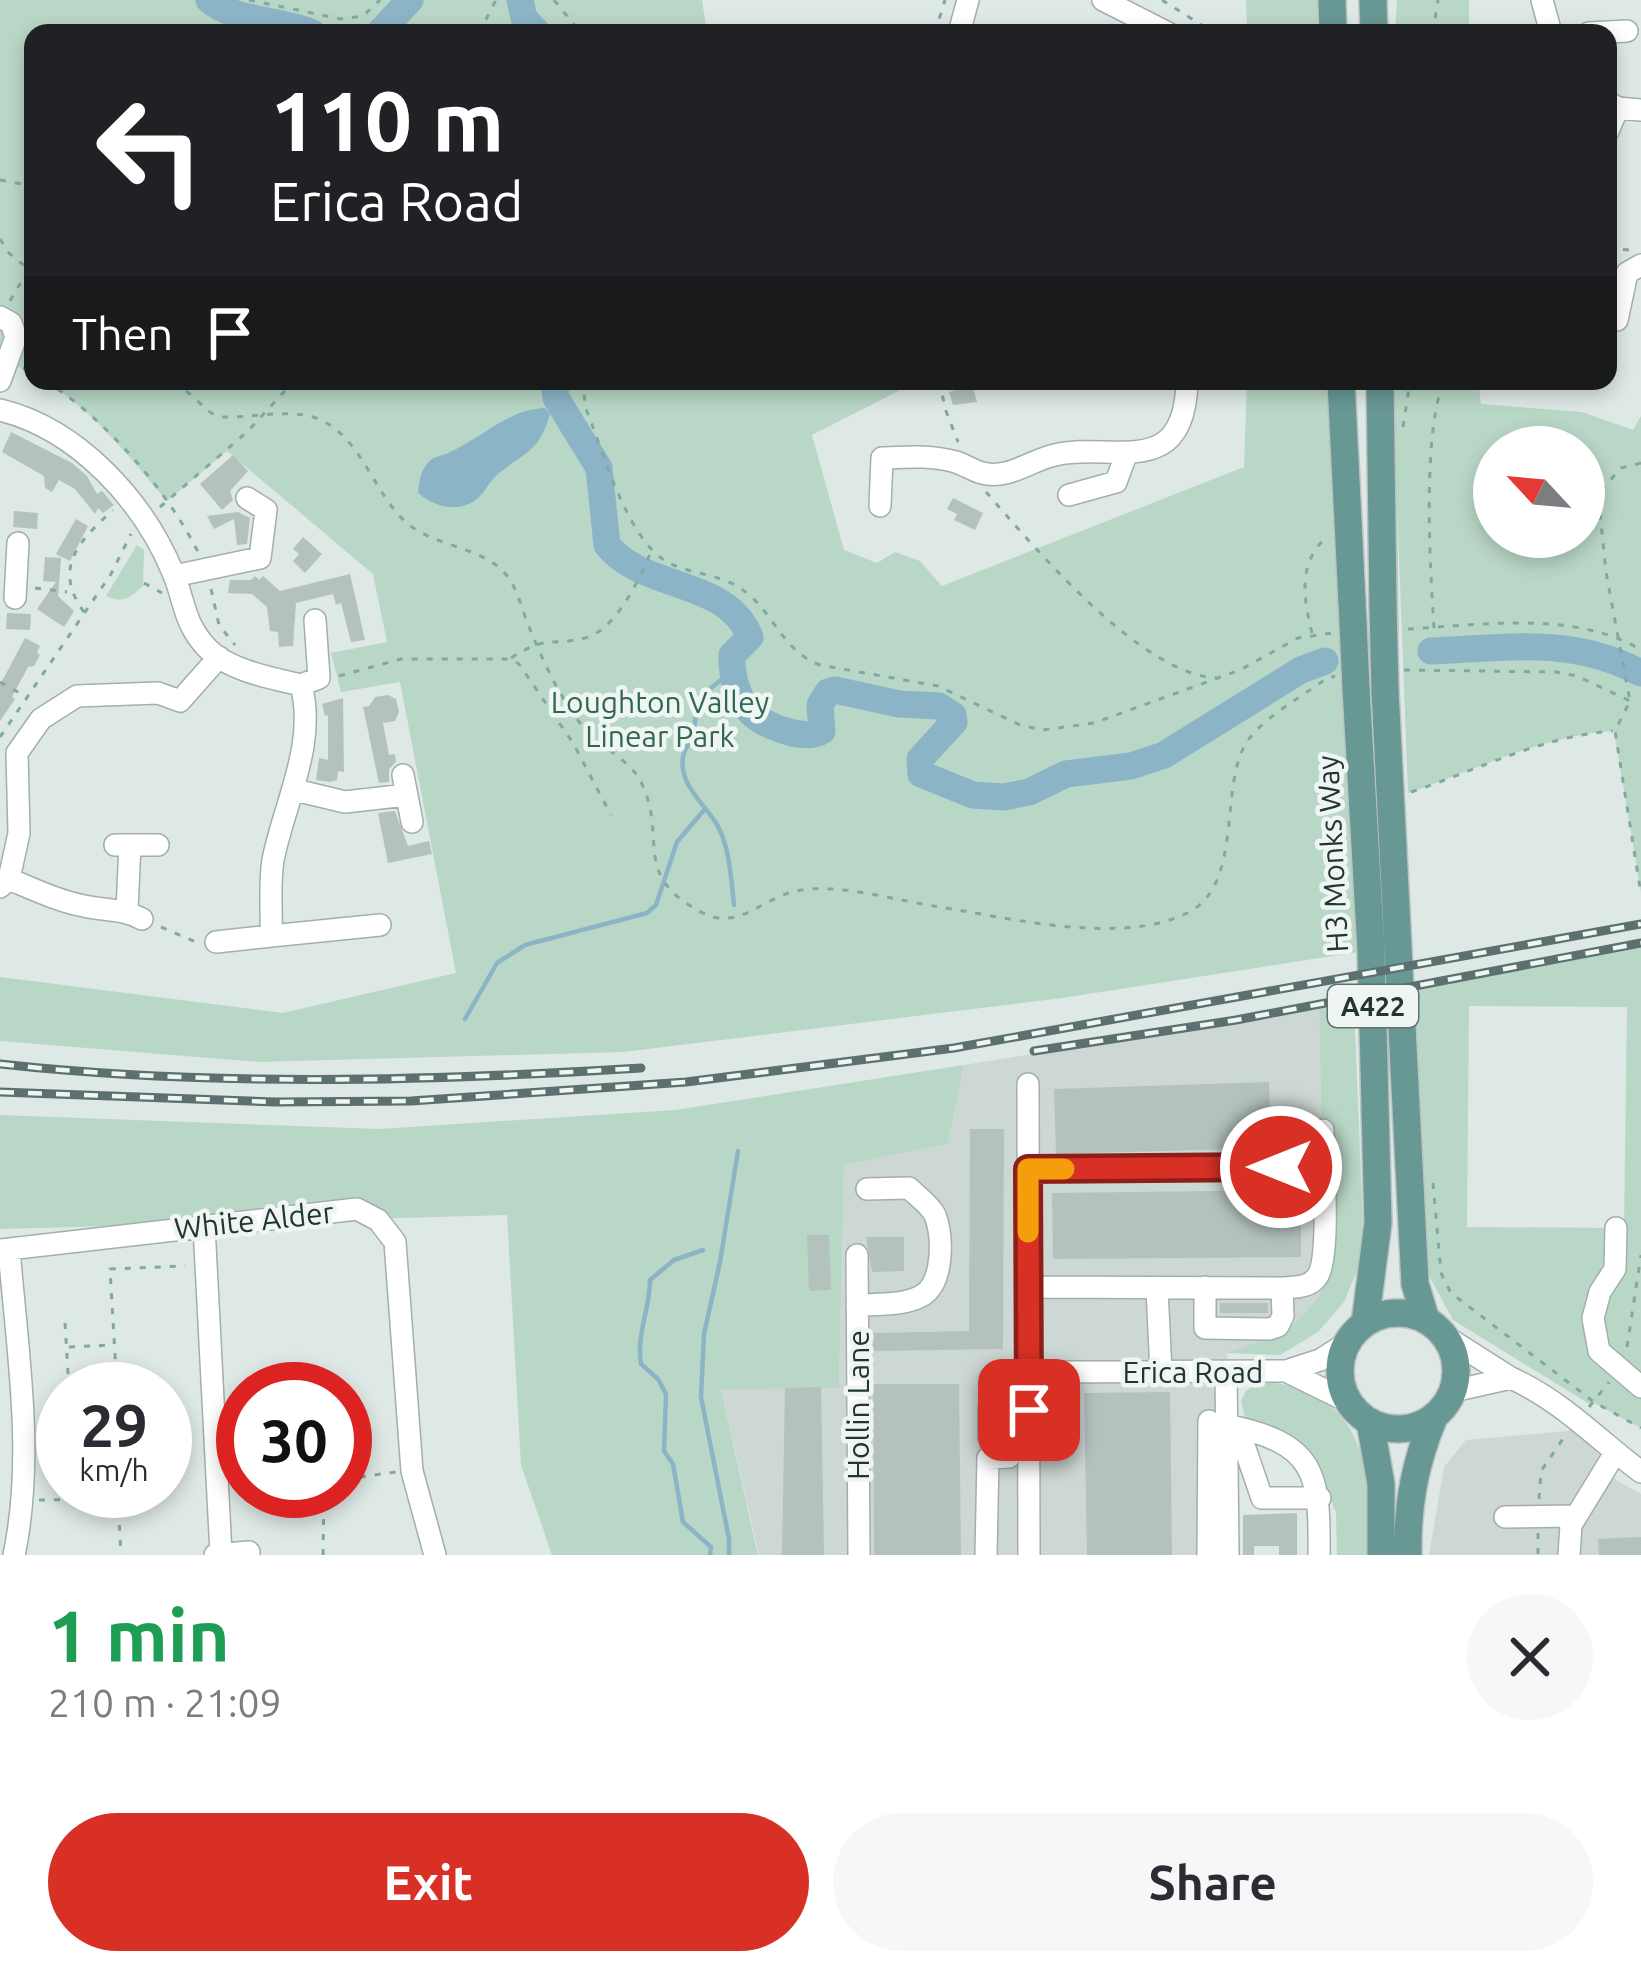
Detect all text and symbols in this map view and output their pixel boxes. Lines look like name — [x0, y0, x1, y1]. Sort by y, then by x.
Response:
icon: left — [72, 72, 228, 228]
text: 110 m — [270, 73, 504, 167]
text: Erica Road — [270, 171, 523, 231]
icon: arrive — [197, 300, 263, 366]
text: Then — [72, 308, 173, 359]
north arrow — [1473, 426, 1605, 558]
map controls — [1473, 426, 1605, 558]
park label: Loughton Valley Linear Park — [551, 685, 769, 753]
street label: H3 Monks Way — [1310, 754, 1354, 954]
road number: A422 — [1328, 985, 1418, 1027]
position arrow — [1218, 1104, 1344, 1230]
street label: White Alder — [173, 1195, 336, 1245]
street label: Hollin Lane — [841, 1330, 875, 1480]
street label: Erica Road — [1123, 1355, 1263, 1389]
pin — [978, 1359, 1080, 1461]
speed limit sign: 30 — [216, 1362, 372, 1518]
icon: arrive — [996, 1377, 1062, 1443]
text: 29 — [80, 1391, 148, 1458]
text: km/h — [79, 1453, 149, 1487]
button: close — [1467, 1594, 1593, 1720]
text: 1 min — [48, 1595, 230, 1676]
text: 210 m · 21:09 — [48, 1681, 282, 1724]
button: Exit — [48, 1813, 809, 1951]
button: Share — [833, 1813, 1593, 1951]

